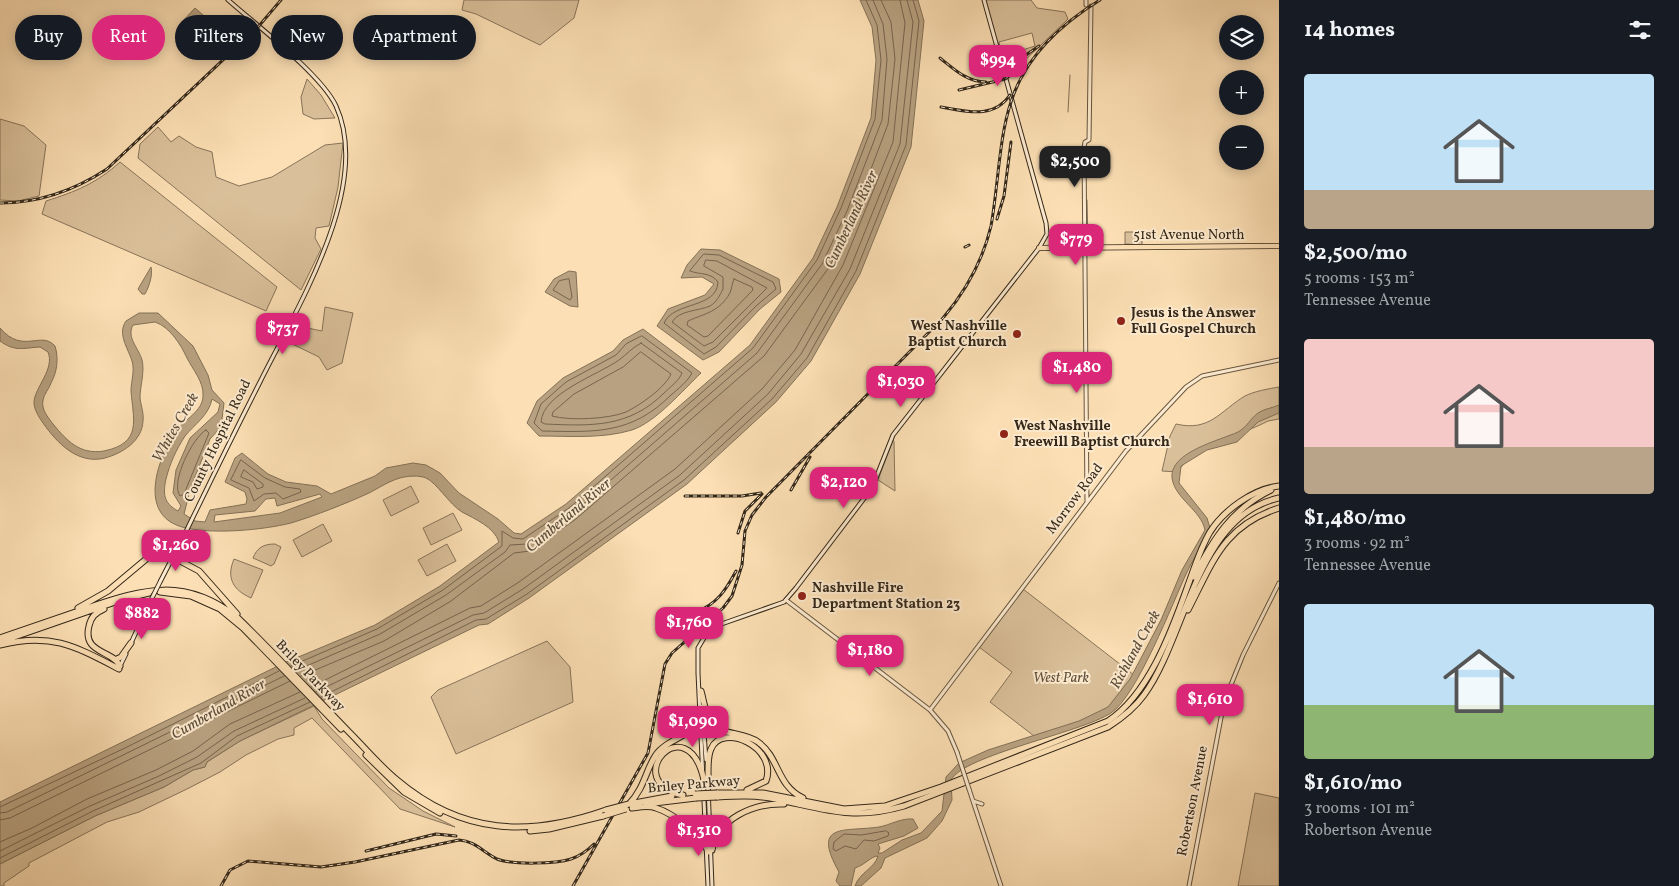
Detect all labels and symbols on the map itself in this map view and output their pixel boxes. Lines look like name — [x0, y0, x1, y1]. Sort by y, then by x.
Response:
pin: $994 — [968, 44, 1028, 87]
pin: $2,500 — [1034, 146, 1116, 188]
water label: Cumberland River — [820, 167, 884, 273]
pin: $779 — [1046, 224, 1106, 266]
street label: 51st Avenue North — [1133, 226, 1245, 245]
place label: Jesus is the Answer Full Gospel Church — [1130, 304, 1256, 339]
pin: $737 — [253, 312, 313, 355]
marker: Jesus is the Answer Full Gospel Church — [1115, 315, 1127, 327]
place label: West Nashville Baptist Church — [908, 317, 1007, 352]
marker: West Nashville Baptist Church — [1011, 328, 1023, 340]
pin: $1,480 — [1036, 352, 1118, 394]
pin: $1,030 — [860, 366, 942, 408]
street label: County Hospital Road — [180, 376, 256, 506]
water label: Whites Creek — [148, 389, 204, 467]
place label: West Nashville Freewill Baptist Church — [1014, 417, 1170, 452]
marker: West Nashville Freewill Baptist Church — [998, 428, 1010, 440]
street label: Morrow Road — [1042, 460, 1108, 538]
pin: $2,120 — [803, 466, 885, 509]
water label: Cumberland River — [522, 474, 617, 558]
pin: $1,260 — [135, 530, 217, 572]
place label: Nashville Fire Department Station 23 — [812, 579, 960, 614]
marker: Nashville Fire Department Station 23 — [796, 590, 808, 602]
pin: $882 — [112, 598, 172, 640]
pin: $1,760 — [648, 606, 730, 649]
water label: Richland Creek — [1106, 607, 1166, 693]
pin: $1,180 — [829, 634, 911, 677]
street label: Briley Parkway — [271, 636, 349, 716]
park label: West Park — [1033, 669, 1090, 688]
water label: Cumberland River — [168, 674, 270, 746]
pin: $1,610 — [1169, 684, 1251, 726]
pin: $1,090 — [652, 706, 734, 748]
street label: Robertson Avenue — [1173, 744, 1213, 858]
street label: Briley Parkway — [647, 771, 742, 799]
pin: $1,310 — [658, 814, 740, 857]

